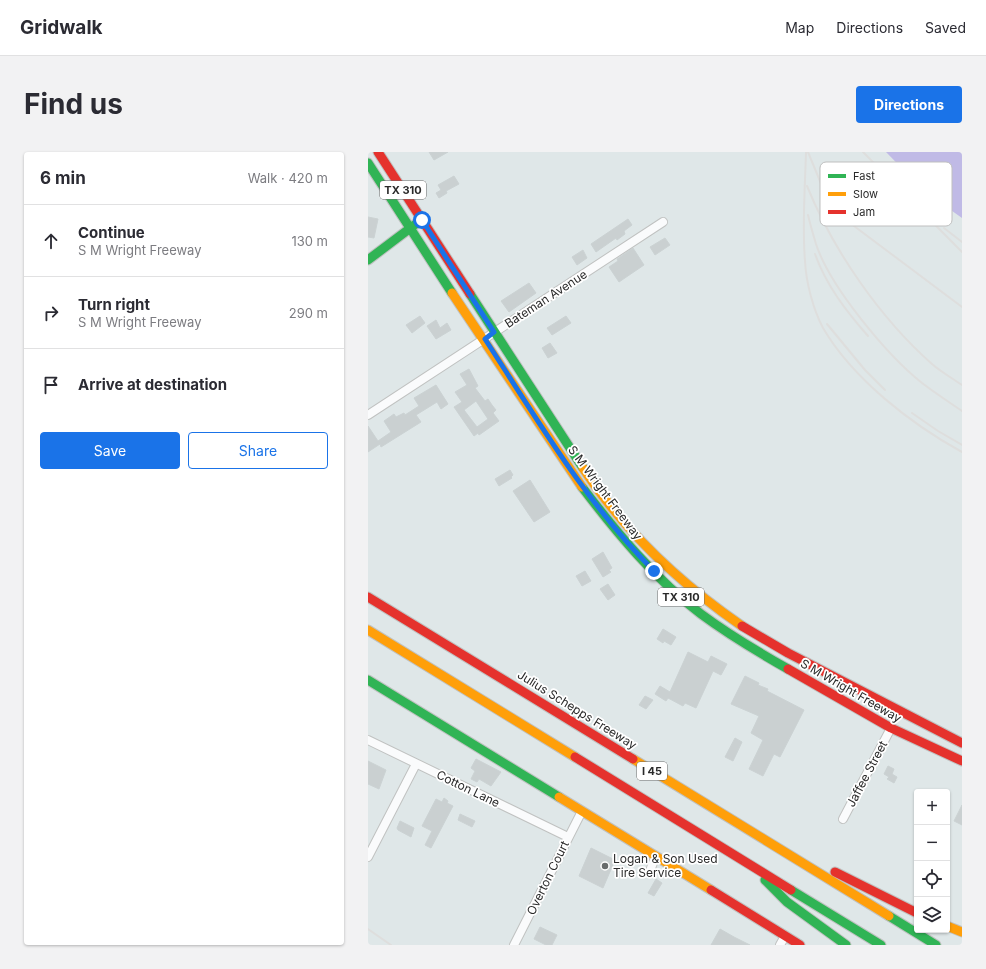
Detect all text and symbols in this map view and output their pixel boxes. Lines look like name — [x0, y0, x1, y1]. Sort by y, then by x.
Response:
text: Gridwalk — [20, 16, 103, 39]
text: Map — [785, 19, 814, 36]
text: Directions — [836, 19, 903, 36]
text: Saved — [925, 19, 966, 36]
button: Directions — [856, 86, 962, 123]
text: Find us — [24, 87, 123, 121]
legend — [820, 162, 952, 226]
text: 6 min — [40, 168, 86, 188]
text: Fast — [853, 169, 875, 183]
text: Walk · 420 m — [248, 170, 328, 186]
road number: TX 310 — [380, 181, 426, 199]
text: Slow — [853, 187, 878, 201]
text: Jam — [853, 205, 875, 219]
route start — [413, 211, 431, 229]
text: Continue — [78, 223, 145, 242]
icon: ahead — [40, 230, 62, 252]
text: 130 m — [291, 233, 328, 249]
text: S M Wright Freeway — [78, 242, 202, 258]
street label: Bateman Avenue — [502, 266, 590, 331]
text: Turn right — [78, 295, 150, 314]
icon: right — [40, 302, 62, 324]
text: 290 m — [289, 305, 328, 321]
text: S M Wright Freeway — [78, 314, 202, 330]
icon: arrive — [40, 374, 62, 396]
text: Arrive at destination — [78, 375, 227, 394]
button: Save — [40, 432, 180, 469]
button: Share — [188, 432, 328, 469]
street label: S M Wright Freeway — [565, 443, 646, 543]
route end — [645, 562, 663, 580]
road number: TX 310 — [658, 588, 704, 606]
street label: S M Wright Freeway — [798, 656, 905, 726]
street label: Julius Schepps Freeway — [515, 667, 640, 753]
street label: Jaffee Street — [843, 738, 890, 809]
road number: I 45 — [637, 762, 667, 780]
street label: Cotton Lane — [434, 767, 502, 810]
map controls — [914, 789, 950, 933]
button: + — [914, 789, 950, 825]
button: − — [914, 825, 950, 861]
street label: Overton Court — [523, 838, 572, 917]
place label: Logan & Son Used Tire Service — [613, 851, 718, 880]
marker: Logan & Son Used Tire Service — [600, 861, 610, 871]
button: locate — [914, 861, 950, 897]
button: layers — [914, 897, 950, 933]

